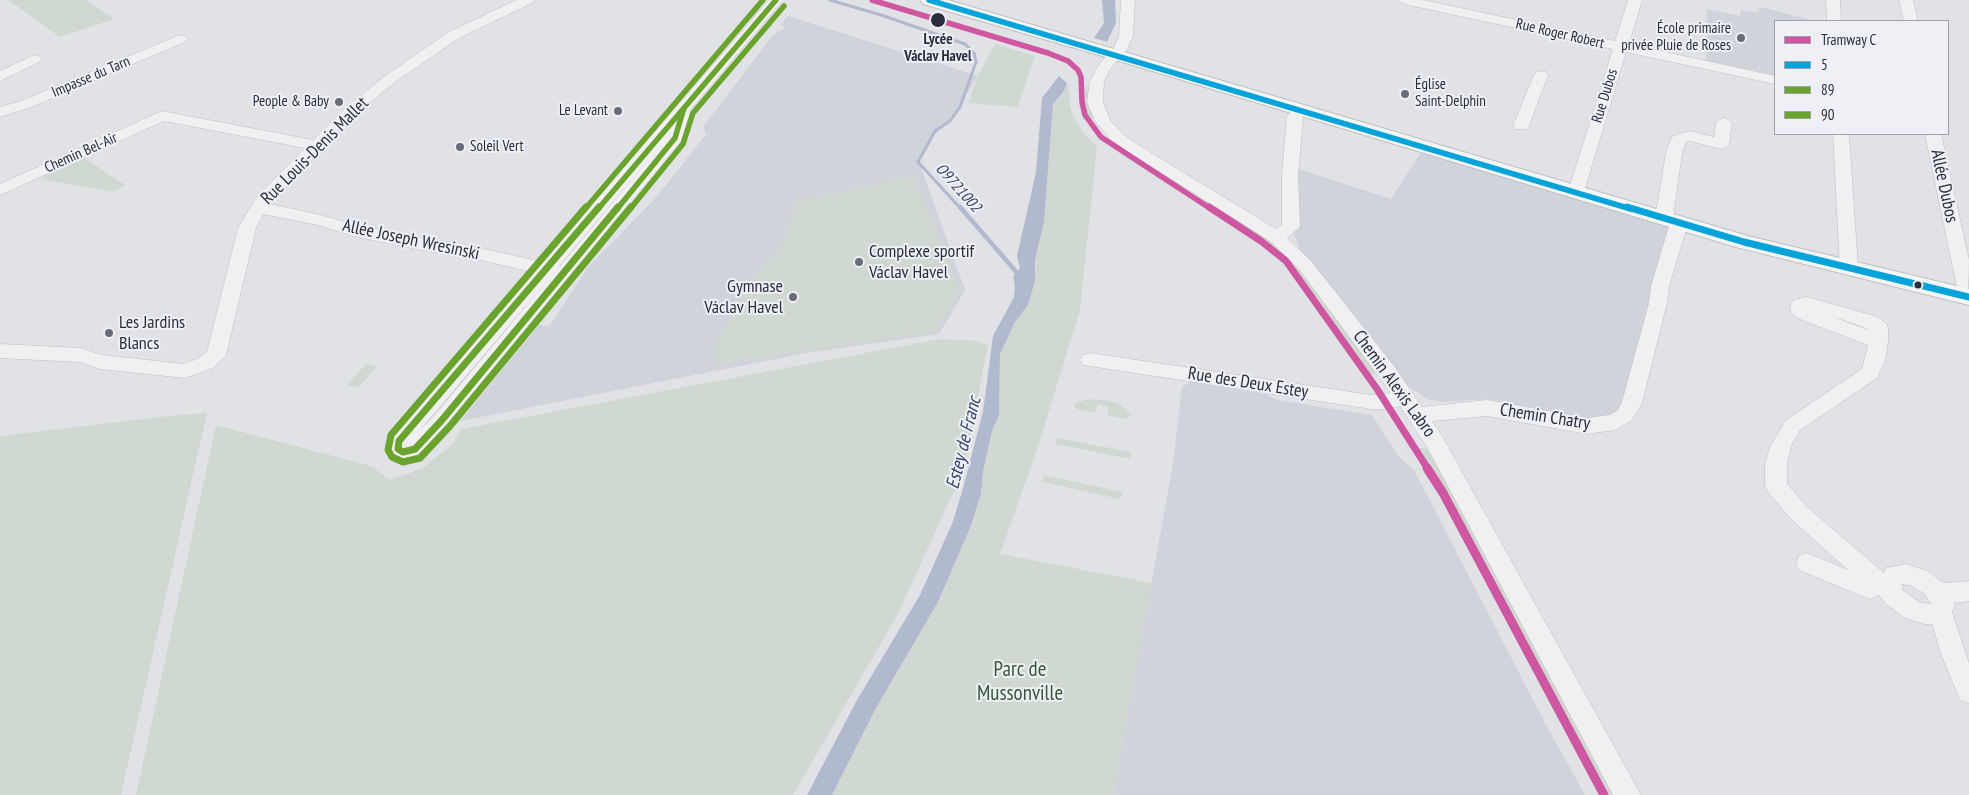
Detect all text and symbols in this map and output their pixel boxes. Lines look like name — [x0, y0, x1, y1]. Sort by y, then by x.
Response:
marker: Lycée Václav Havel — [929, 11, 947, 29]
street label: Rue Roger Robert — [1514, 15, 1606, 53]
place label: École primaire privée Pluie de Roses — [1621, 20, 1731, 55]
legend — [1774, 20, 1949, 135]
text: Tramway C — [1821, 30, 1876, 49]
place label: Lycée Václav Havel — [904, 31, 972, 66]
marker: École primaire privée Pluie de Roses — [1735, 32, 1747, 44]
street label: Impasse du Tarn — [49, 52, 133, 102]
text: 5 — [1821, 55, 1828, 74]
street label: Rue Dubos — [1588, 67, 1622, 125]
place label: Église Saint-Delphin — [1415, 76, 1486, 111]
text: 89 — [1821, 80, 1835, 99]
marker: Église Saint-Delphin — [1399, 88, 1411, 100]
place label: People & Baby — [253, 93, 329, 111]
street label: Rue Louis-Denis Mallet — [257, 93, 373, 209]
marker: People & Baby — [333, 96, 345, 108]
place label: Le Levant — [559, 102, 608, 120]
marker: Le Levant — [612, 105, 624, 117]
text: 90 — [1821, 105, 1835, 124]
street label: Chemin Bel-Air — [42, 129, 120, 177]
place label: Soleil Vert — [470, 138, 524, 156]
marker: Soleil Vert — [454, 141, 466, 153]
street label: Allée Dubos — [1926, 147, 1962, 225]
water label: O9721002 — [931, 160, 985, 216]
street label: Allée Joseph Wresinski — [341, 215, 481, 265]
place label: Complexe sportif Václav Havel — [869, 241, 974, 284]
marker: Complexe sportif Václav Havel — [853, 256, 865, 268]
place label: Gymnase Václav Havel — [704, 276, 783, 318]
unlabelled marker — [1913, 280, 1923, 290]
marker: Gymnase Václav Havel — [787, 291, 799, 303]
place label: Les Jardins Blancs — [119, 312, 185, 354]
street label: Chemin Alexis Labro — [1348, 326, 1440, 442]
marker: Les Jardins Blancs — [103, 327, 115, 339]
street label: Rue des Deux Estey — [1186, 363, 1310, 403]
water label: Estey de Franc — [942, 395, 986, 491]
street label: Chemin Chatry — [1498, 399, 1592, 435]
park label: Parc de Mussonville — [977, 657, 1063, 707]

